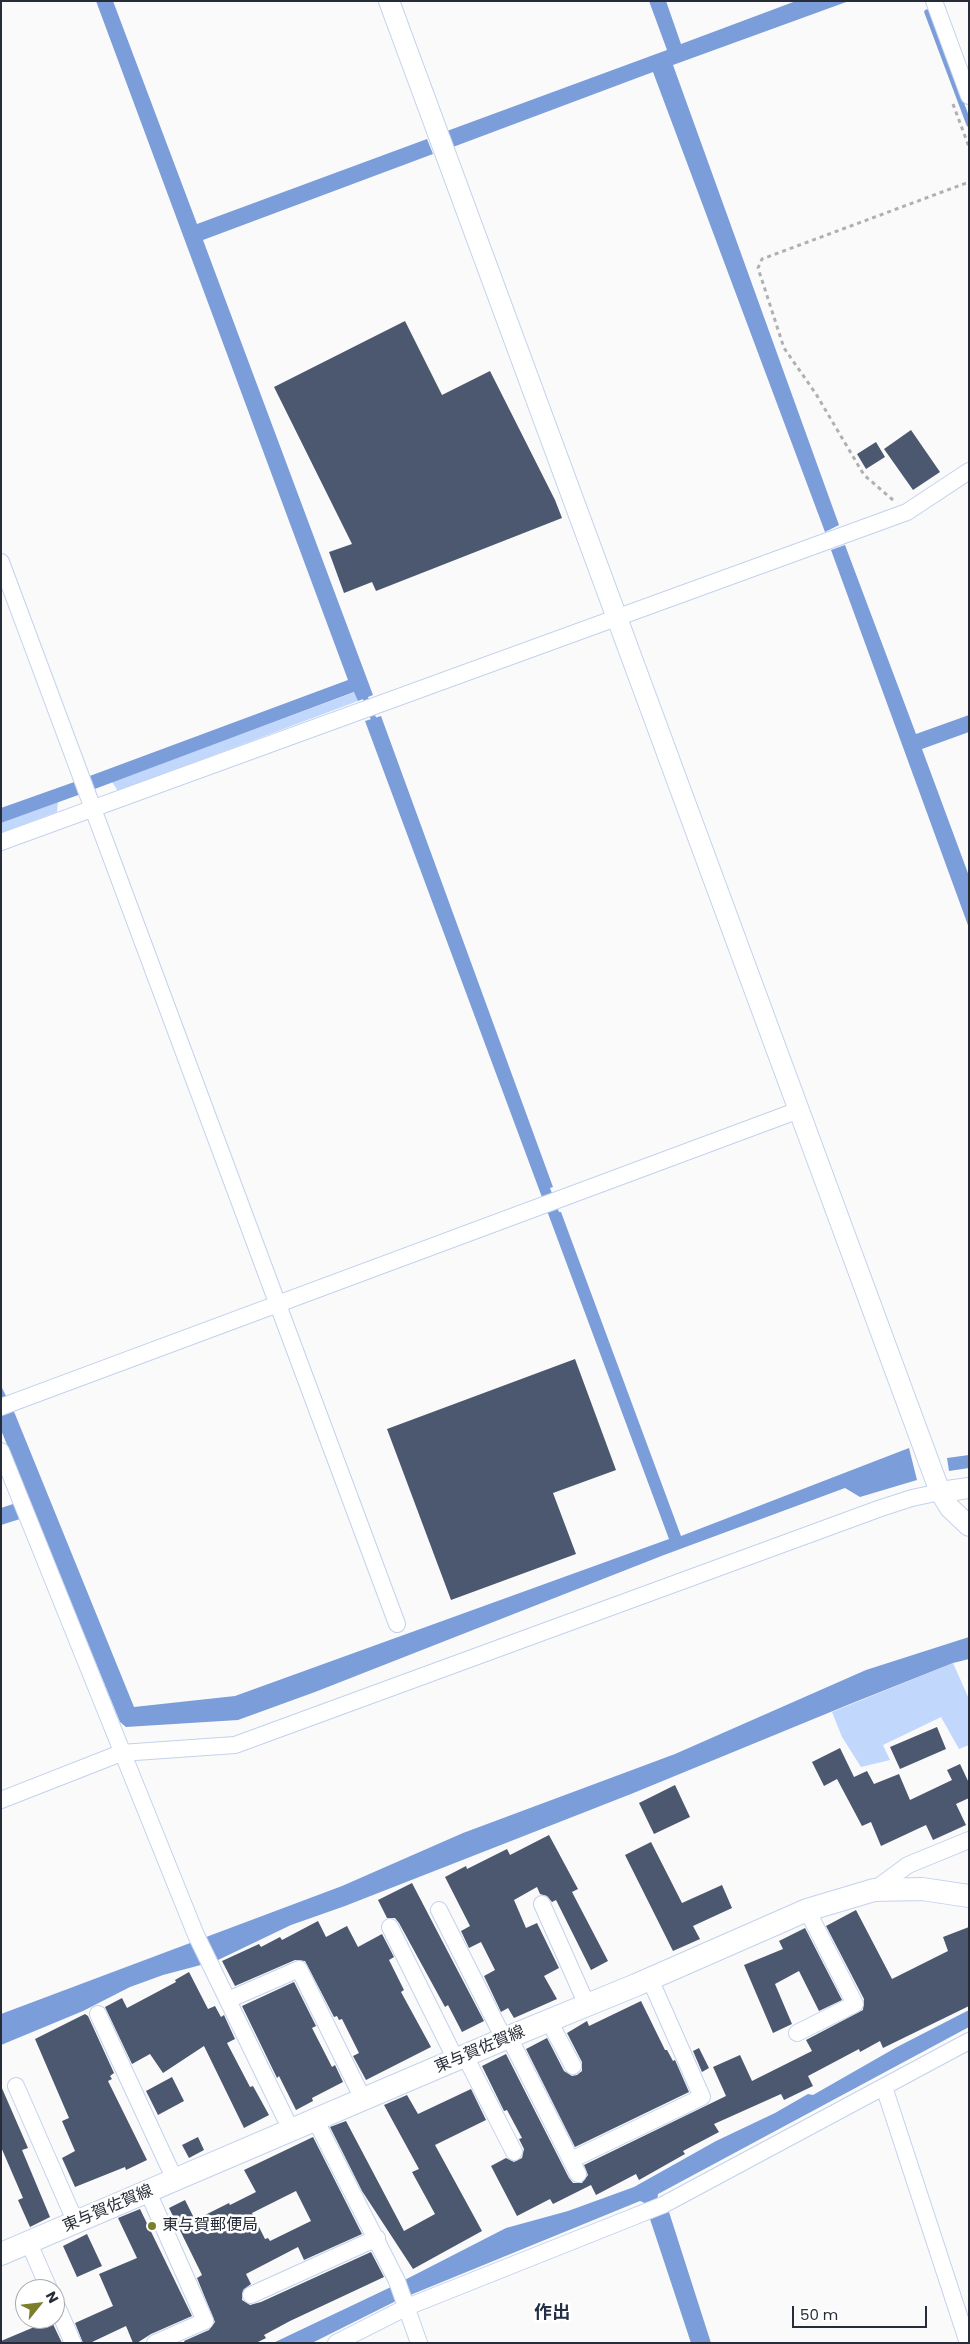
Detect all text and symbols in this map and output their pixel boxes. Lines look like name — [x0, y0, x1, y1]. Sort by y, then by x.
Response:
street label: 東与賀佐賀線 — [432, 2022, 528, 2078]
street label: 東与賀佐賀線 — [60, 2181, 156, 2237]
place label: 東与賀郵便局 — [162, 2216, 258, 2236]
marker: 東与賀郵便局 — [146, 2220, 158, 2232]
north arrow — [15, 2279, 65, 2329]
text: N — [41, 2288, 64, 2307]
scale bar — [795, 2296, 930, 2328]
district label: 作出 — [534, 2302, 570, 2324]
text: 50 m — [800, 2304, 838, 2325]

